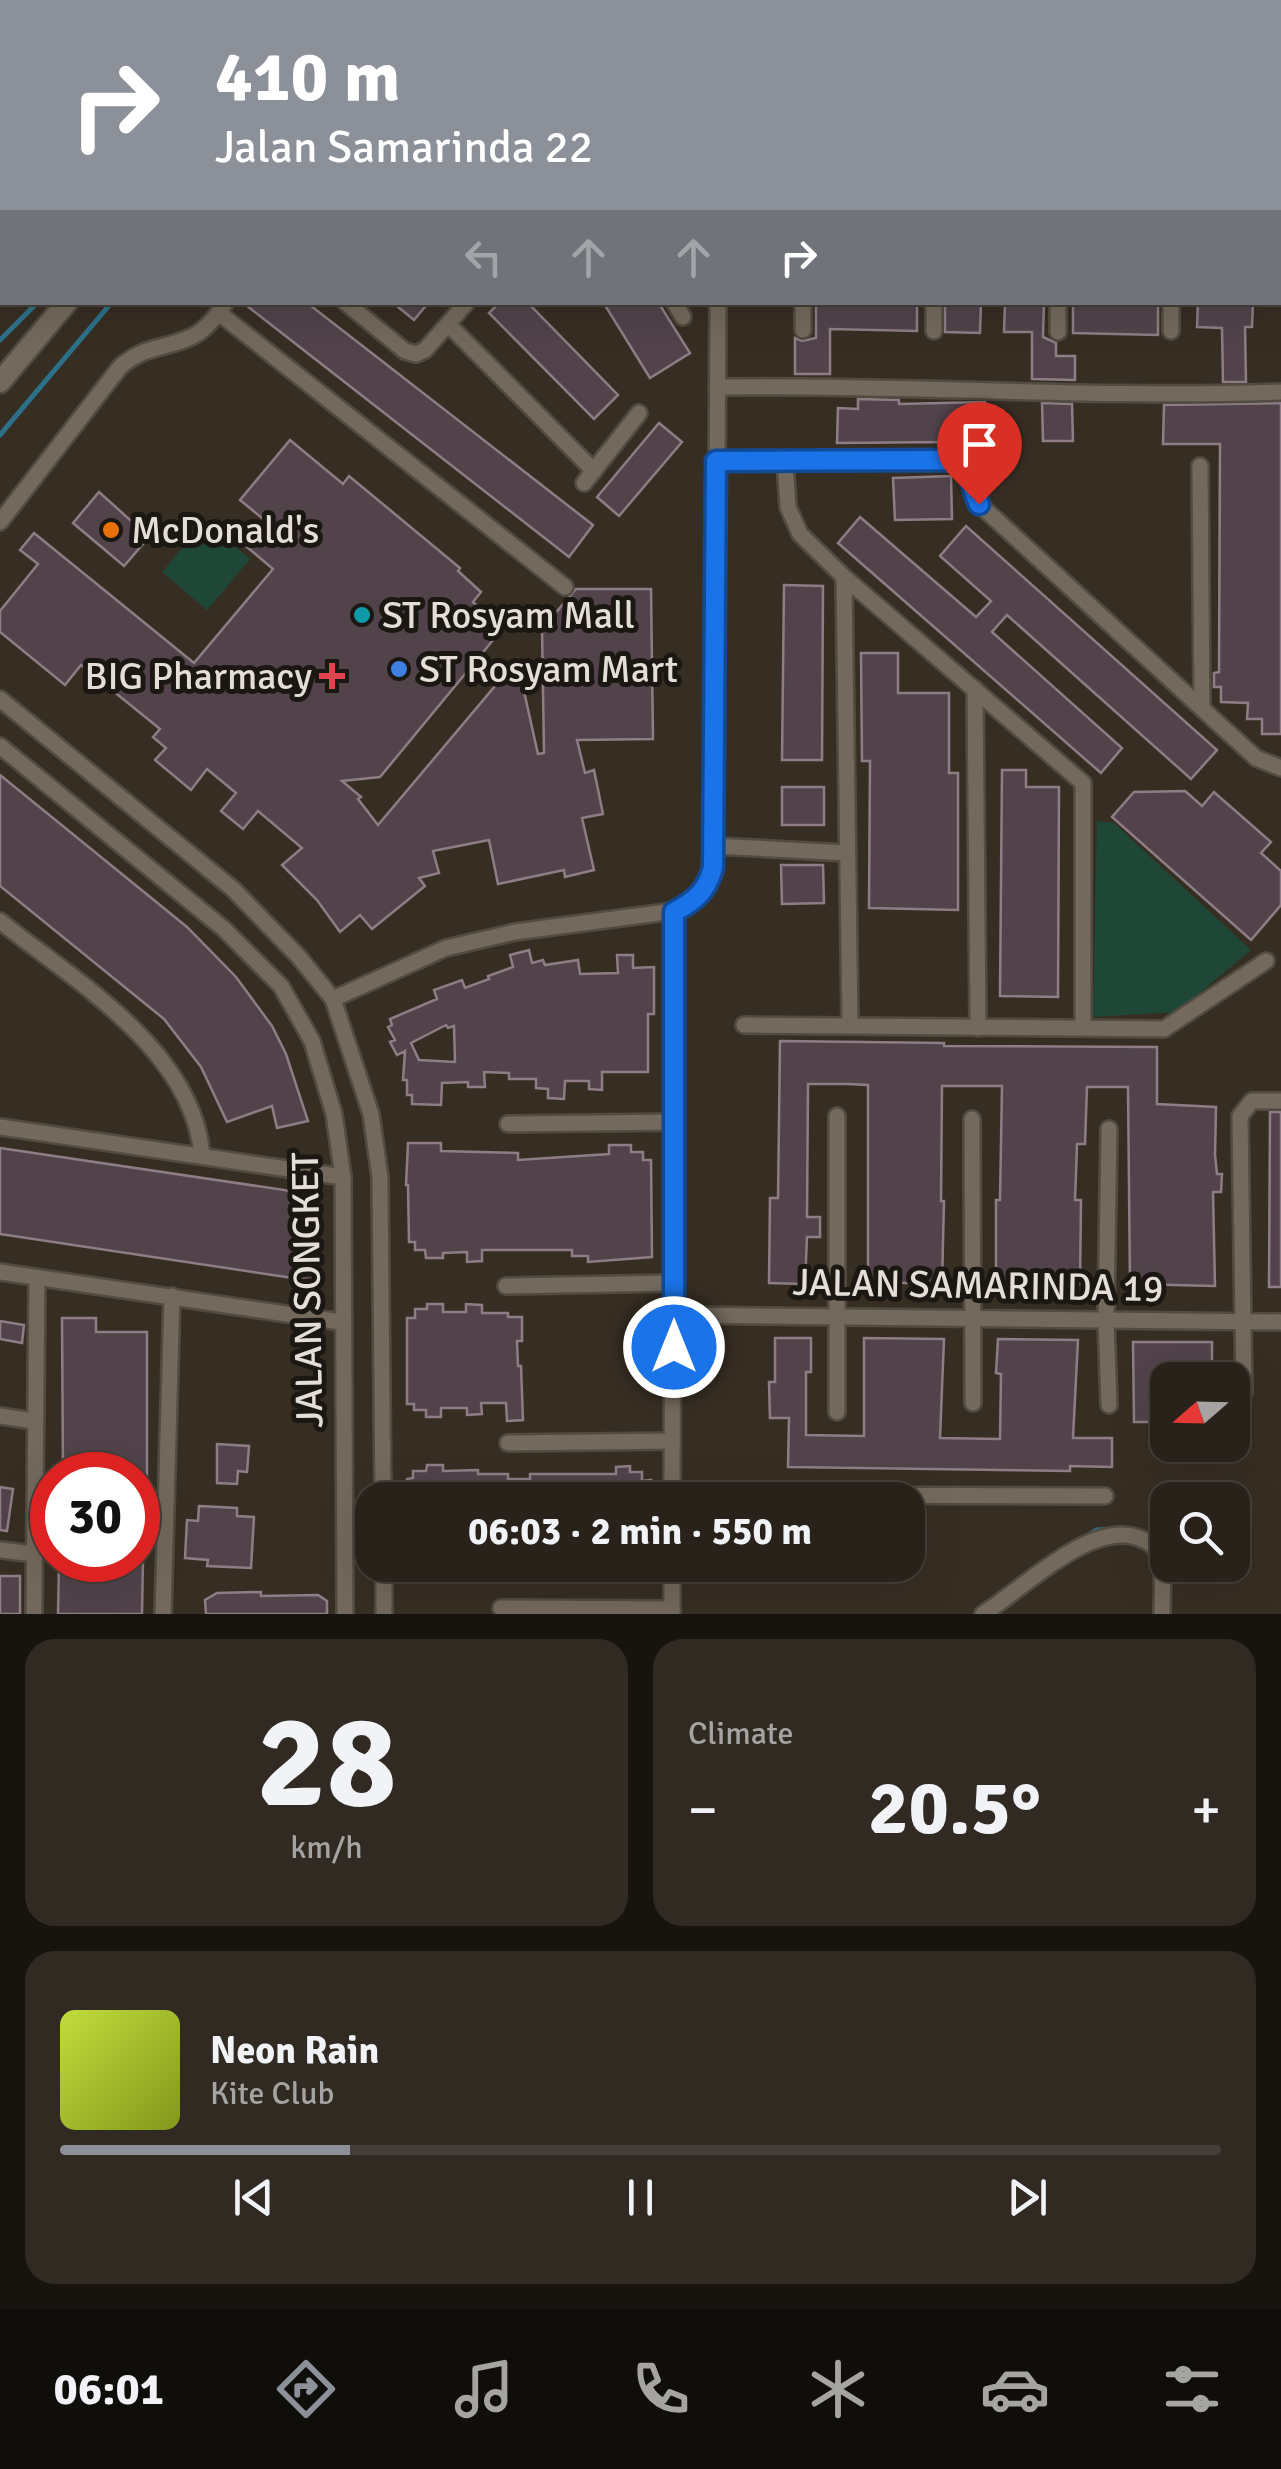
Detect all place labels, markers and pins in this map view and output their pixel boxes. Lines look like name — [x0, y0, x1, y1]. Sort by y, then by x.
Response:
pin — [937, 402, 1022, 505]
place label: McDonald's — [131, 507, 319, 554]
marker: McDonald's — [100, 519, 122, 541]
place label: ST Rosyam Mall — [382, 592, 635, 639]
marker: ST Rosyam Mall — [351, 604, 373, 626]
place label: ST Rosyam Mart — [419, 646, 678, 693]
place label: BIG Pharmacy — [84, 653, 312, 700]
marker: ST Rosyam Mart — [388, 658, 410, 680]
marker: BIG Pharmacy — [321, 665, 343, 687]

